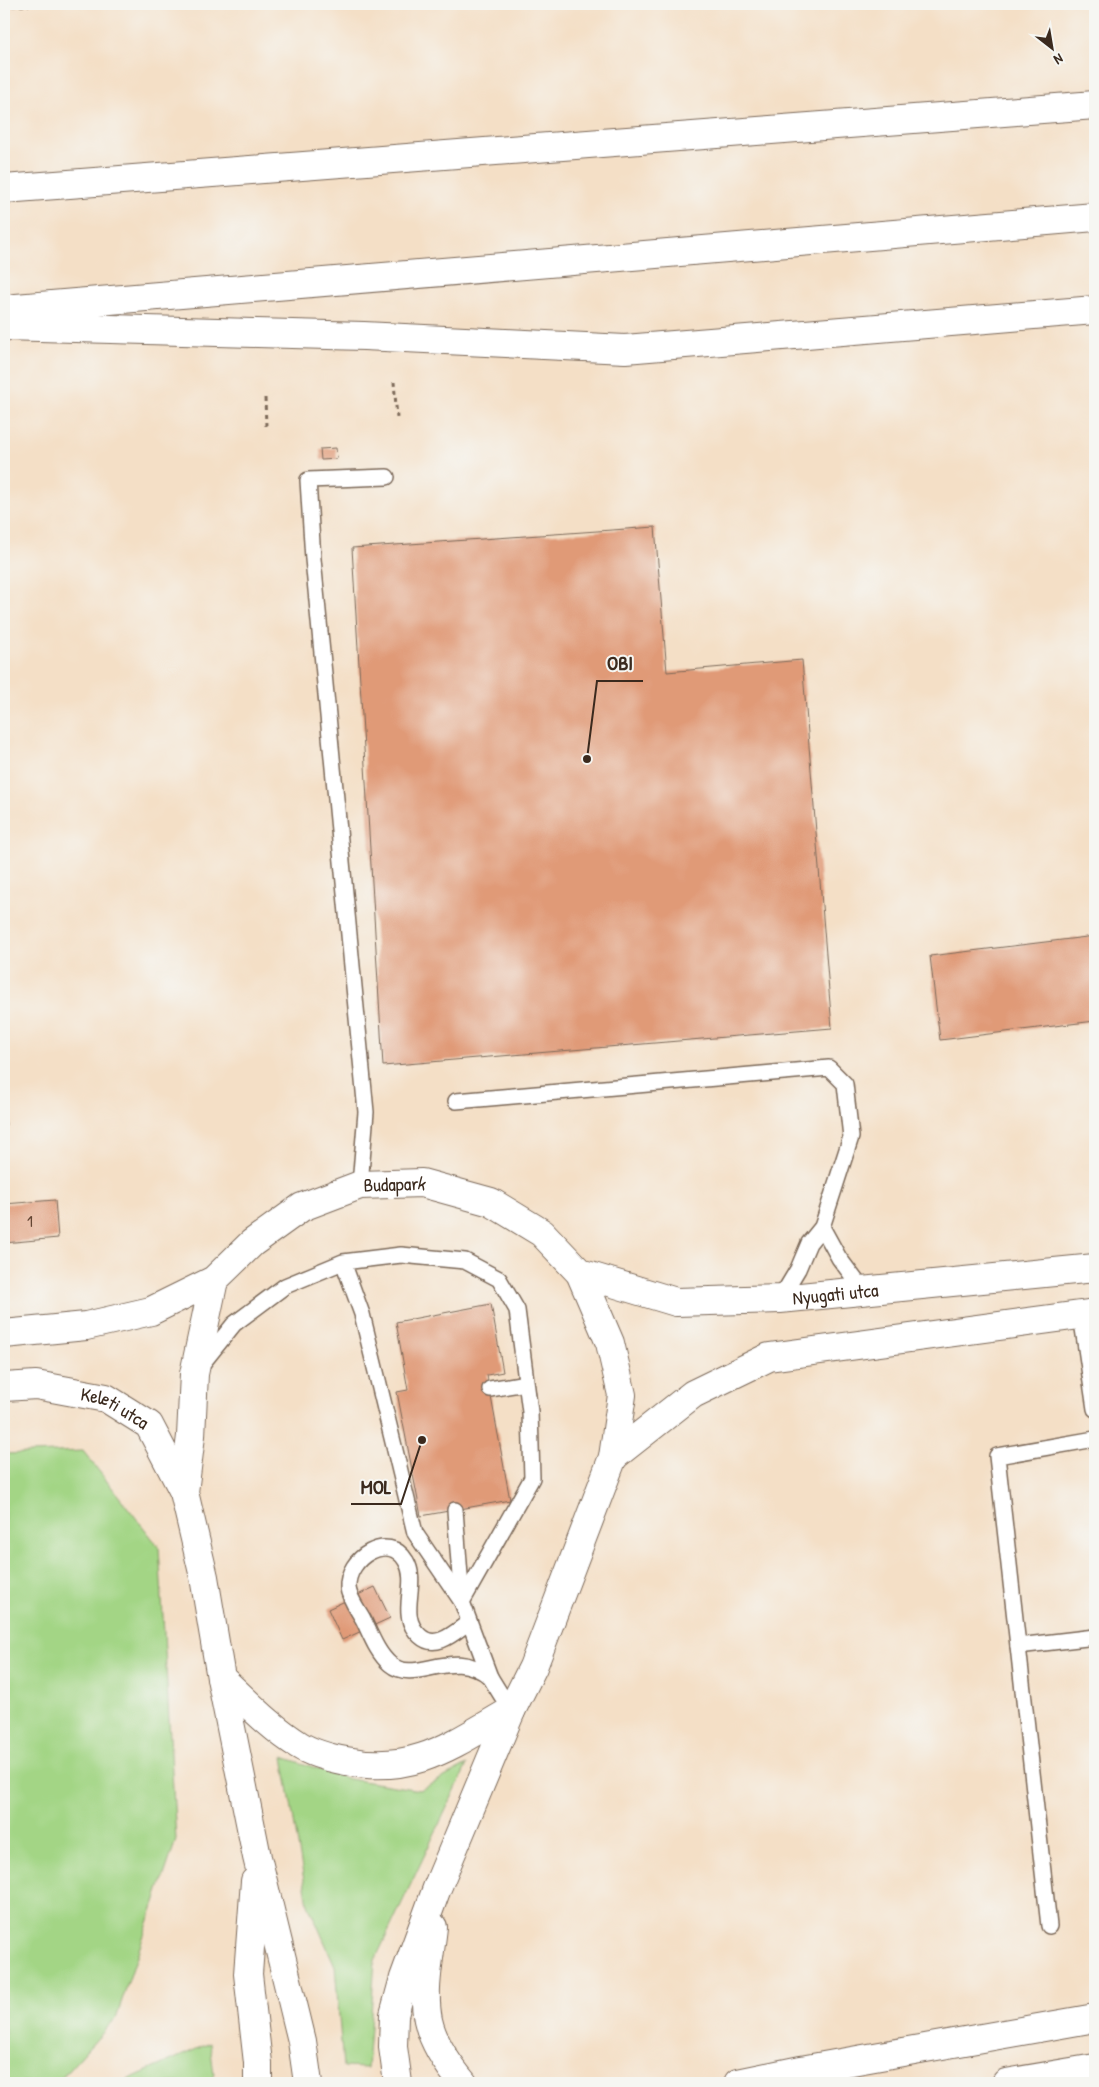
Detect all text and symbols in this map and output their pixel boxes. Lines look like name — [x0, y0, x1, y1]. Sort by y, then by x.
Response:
north arrow — [1026, 22, 1076, 72]
text: N — [1050, 50, 1067, 70]
callout: OBI — [597, 646, 643, 681]
text: OBI — [607, 649, 633, 676]
street label: Budapark — [363, 1170, 430, 1198]
house number: 1 — [27, 1210, 33, 1232]
street label: Nyugati utca — [791, 1276, 880, 1311]
street label: Keleti utca — [79, 1381, 155, 1435]
callout: MOL — [351, 1469, 401, 1504]
text: MOL — [361, 1473, 392, 1500]

